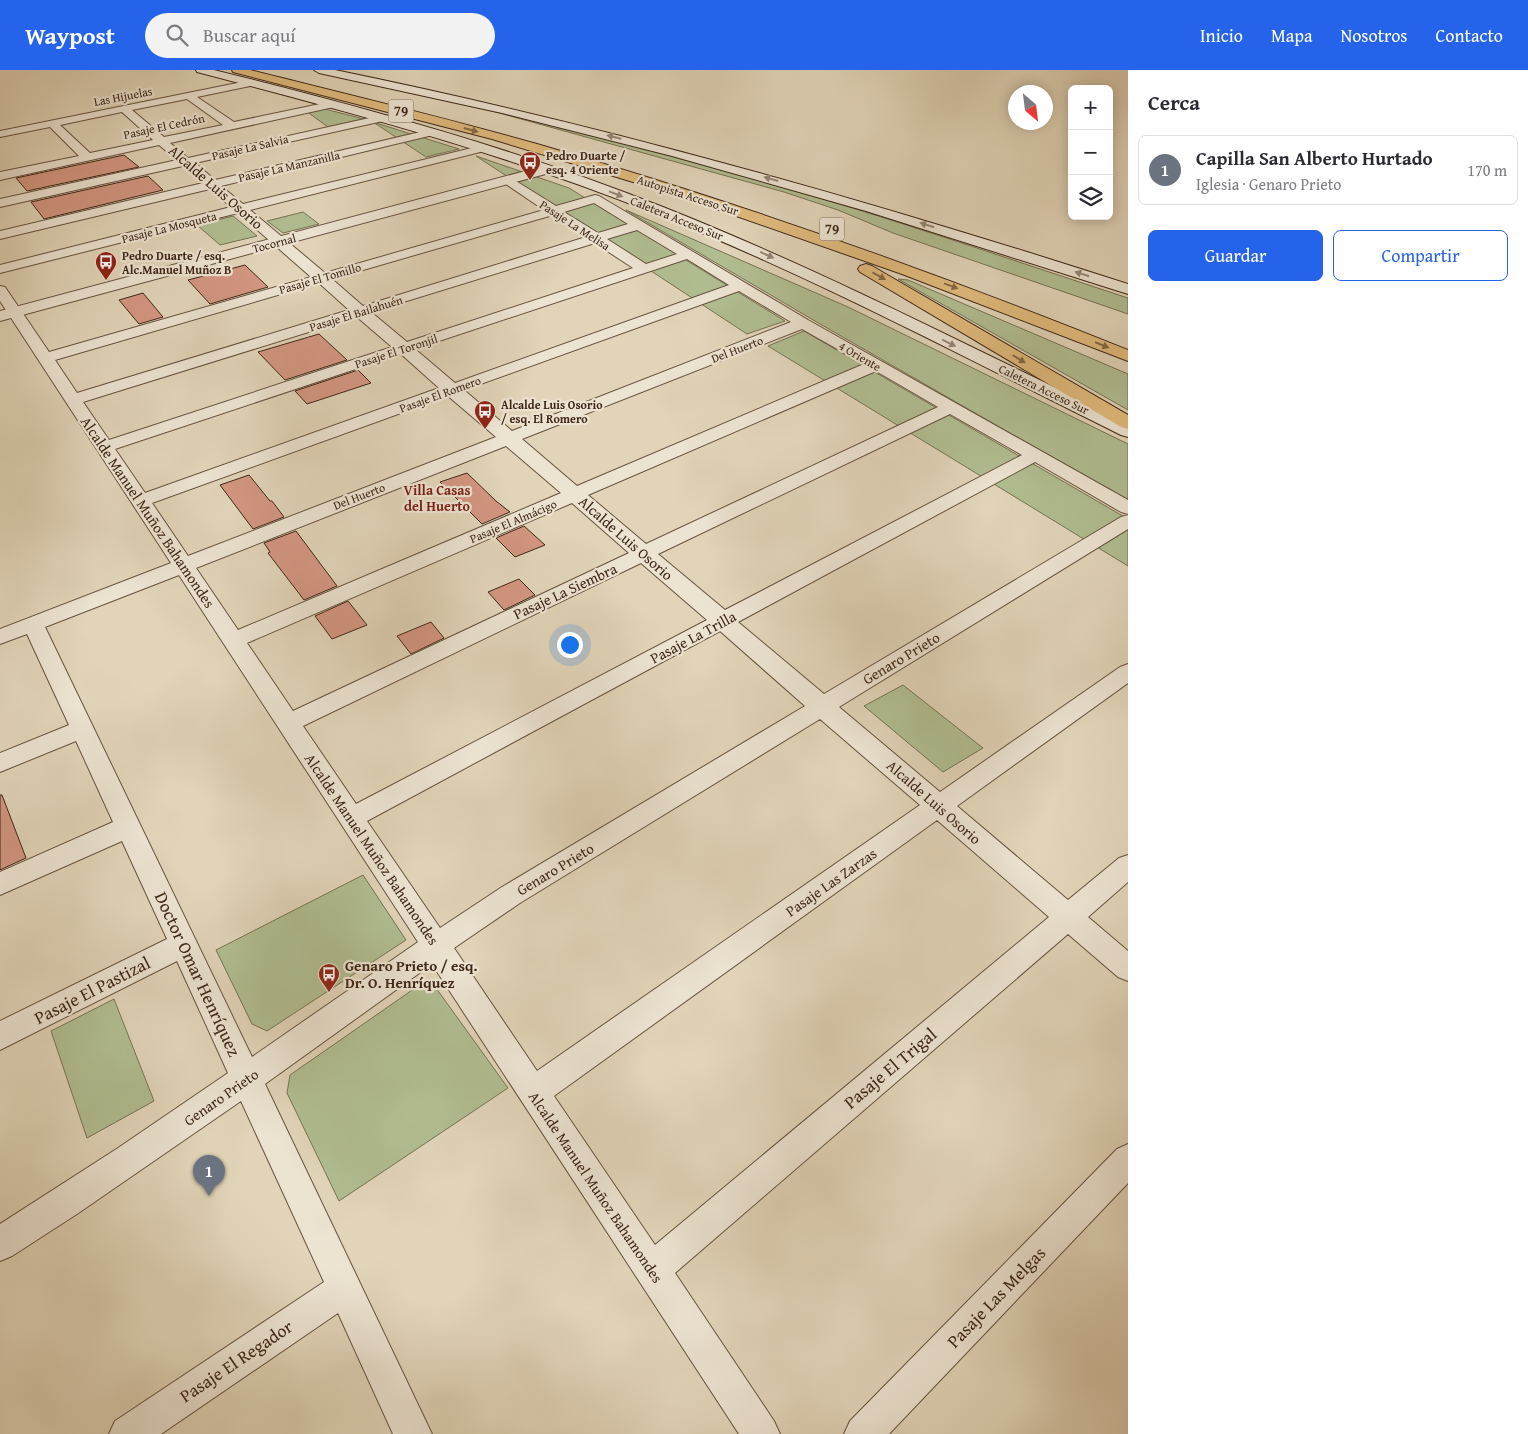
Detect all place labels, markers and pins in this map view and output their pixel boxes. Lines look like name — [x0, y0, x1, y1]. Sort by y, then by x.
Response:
place label: Pedro Duarte / esq. 4 Oriente — [546, 147, 626, 178]
bus stop icon: Pedro Duarte / esq. 4 Oriente — [518, 150, 542, 181]
place label: Pedro Duarte / esq. Alc.Manuel Muñoz B — [122, 247, 231, 278]
bus stop icon: Pedro Duarte / esq. Alc.Manuel Muñoz B — [94, 250, 118, 281]
place label: Alcalde Luis Osorio / esq. El Romero — [501, 396, 603, 427]
bus stop icon: Alcalde Luis Osorio / esq. El Romero — [473, 399, 497, 430]
place label: Genaro Prieto / esq. Dr. O. Henríquez — [345, 955, 478, 993]
bus stop icon: Genaro Prieto / esq. Dr. O. Henríquez — [317, 962, 341, 993]
pin: 1 — [193, 1155, 225, 1196]

